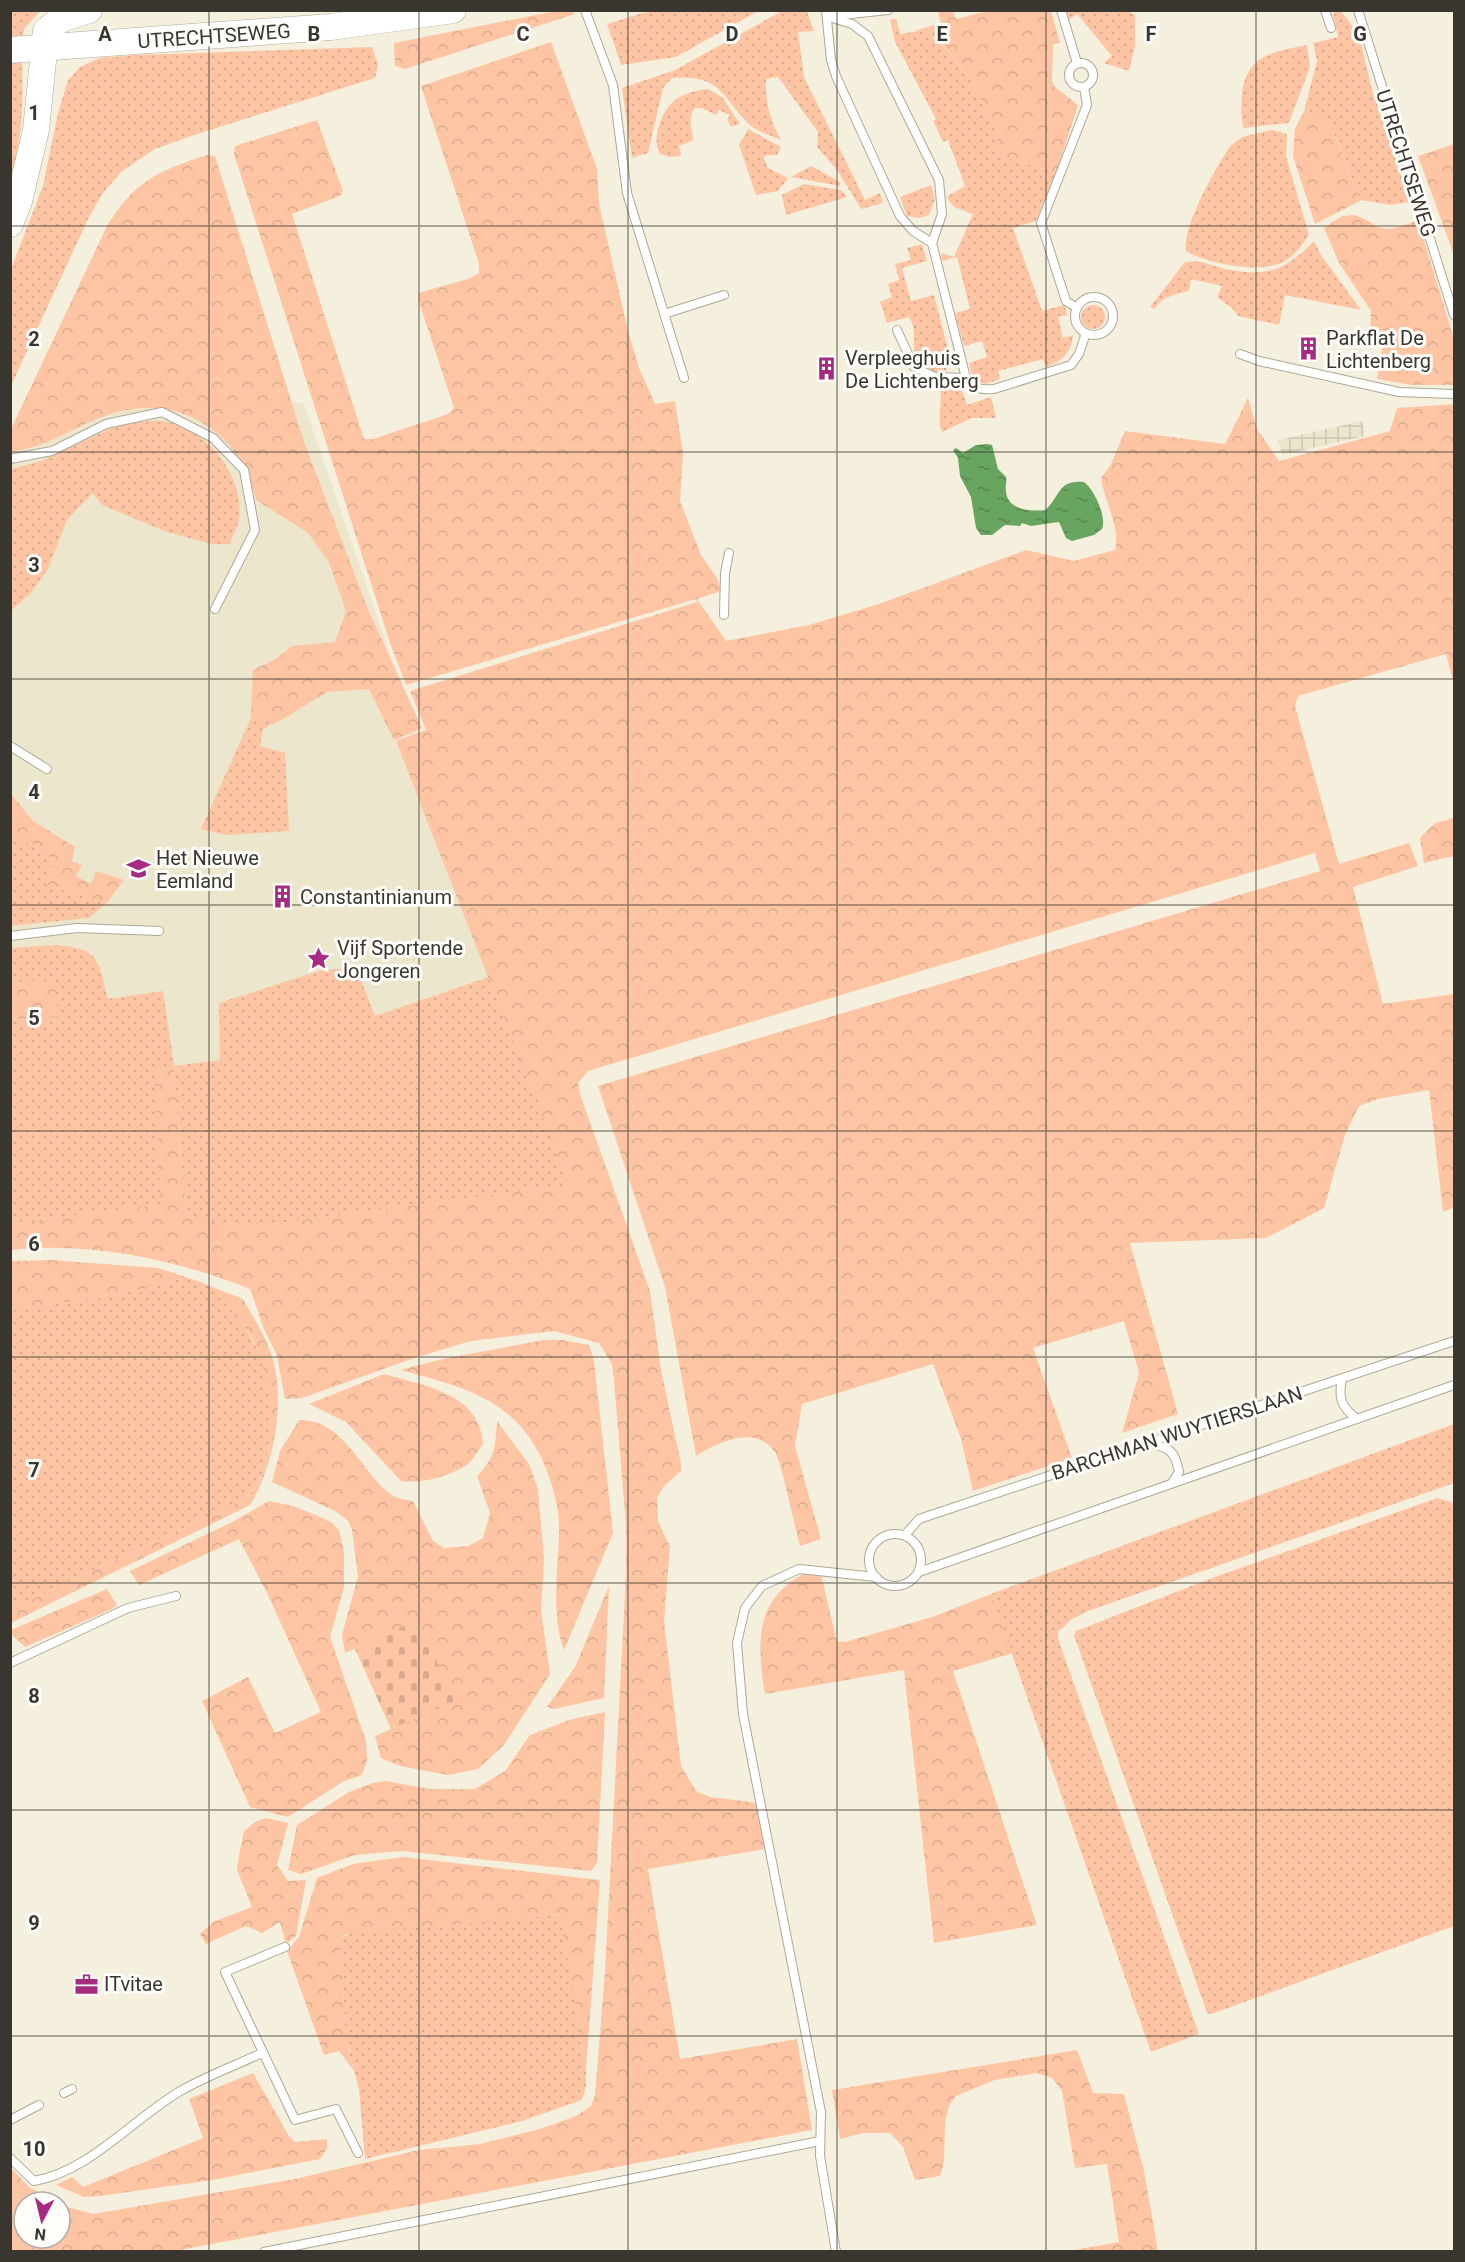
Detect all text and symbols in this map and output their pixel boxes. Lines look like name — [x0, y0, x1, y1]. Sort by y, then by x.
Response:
street label: UTRECHTSEWEG — [137, 19, 291, 53]
text: A — [98, 22, 112, 46]
text: B — [308, 22, 320, 46]
text: C — [516, 22, 530, 46]
text: D — [726, 22, 739, 46]
text: E — [936, 22, 948, 46]
text: F — [1146, 22, 1157, 46]
text: G — [1353, 22, 1367, 46]
street label: UTRECHTSEWEG — [1371, 86, 1441, 240]
text: 1 — [28, 101, 40, 125]
place label: Parkflat De Lichtenberg — [1326, 326, 1431, 373]
text: 2 — [28, 327, 40, 351]
building icon: Parkflat De Lichtenberg — [1295, 336, 1321, 362]
place label: Verpleeghuis De Lichtenberg — [845, 346, 979, 393]
building icon: Verpleeghuis De Lichtenberg — [814, 356, 840, 382]
text: 3 — [28, 553, 40, 577]
text: 4 — [28, 780, 40, 804]
place label: Het Nieuwe Eemland — [156, 846, 259, 893]
school or university icon: Het Nieuwe Eemland — [125, 856, 151, 882]
building icon: Constantinianum — [269, 884, 295, 910]
place label: Constantinianum — [300, 885, 452, 909]
place label: Vijf Sportende Jongeren — [337, 936, 463, 983]
place icon: Vijf Sportende Jongeren — [306, 946, 332, 972]
text: 5 — [28, 1006, 40, 1030]
text: 6 — [28, 1232, 40, 1256]
street label: BARCHMAN WUYTIERSLAAN — [1049, 1381, 1305, 1485]
text: 7 — [28, 1458, 40, 1482]
text: 8 — [28, 1684, 40, 1708]
text: 9 — [28, 1911, 40, 1935]
office icon: ITvitae — [73, 1971, 99, 1997]
place label: ITvitae — [104, 1972, 163, 1996]
text: 10 — [23, 2137, 45, 2161]
north arrow — [12, 2190, 72, 2250]
text: N — [33, 2224, 47, 2245]

